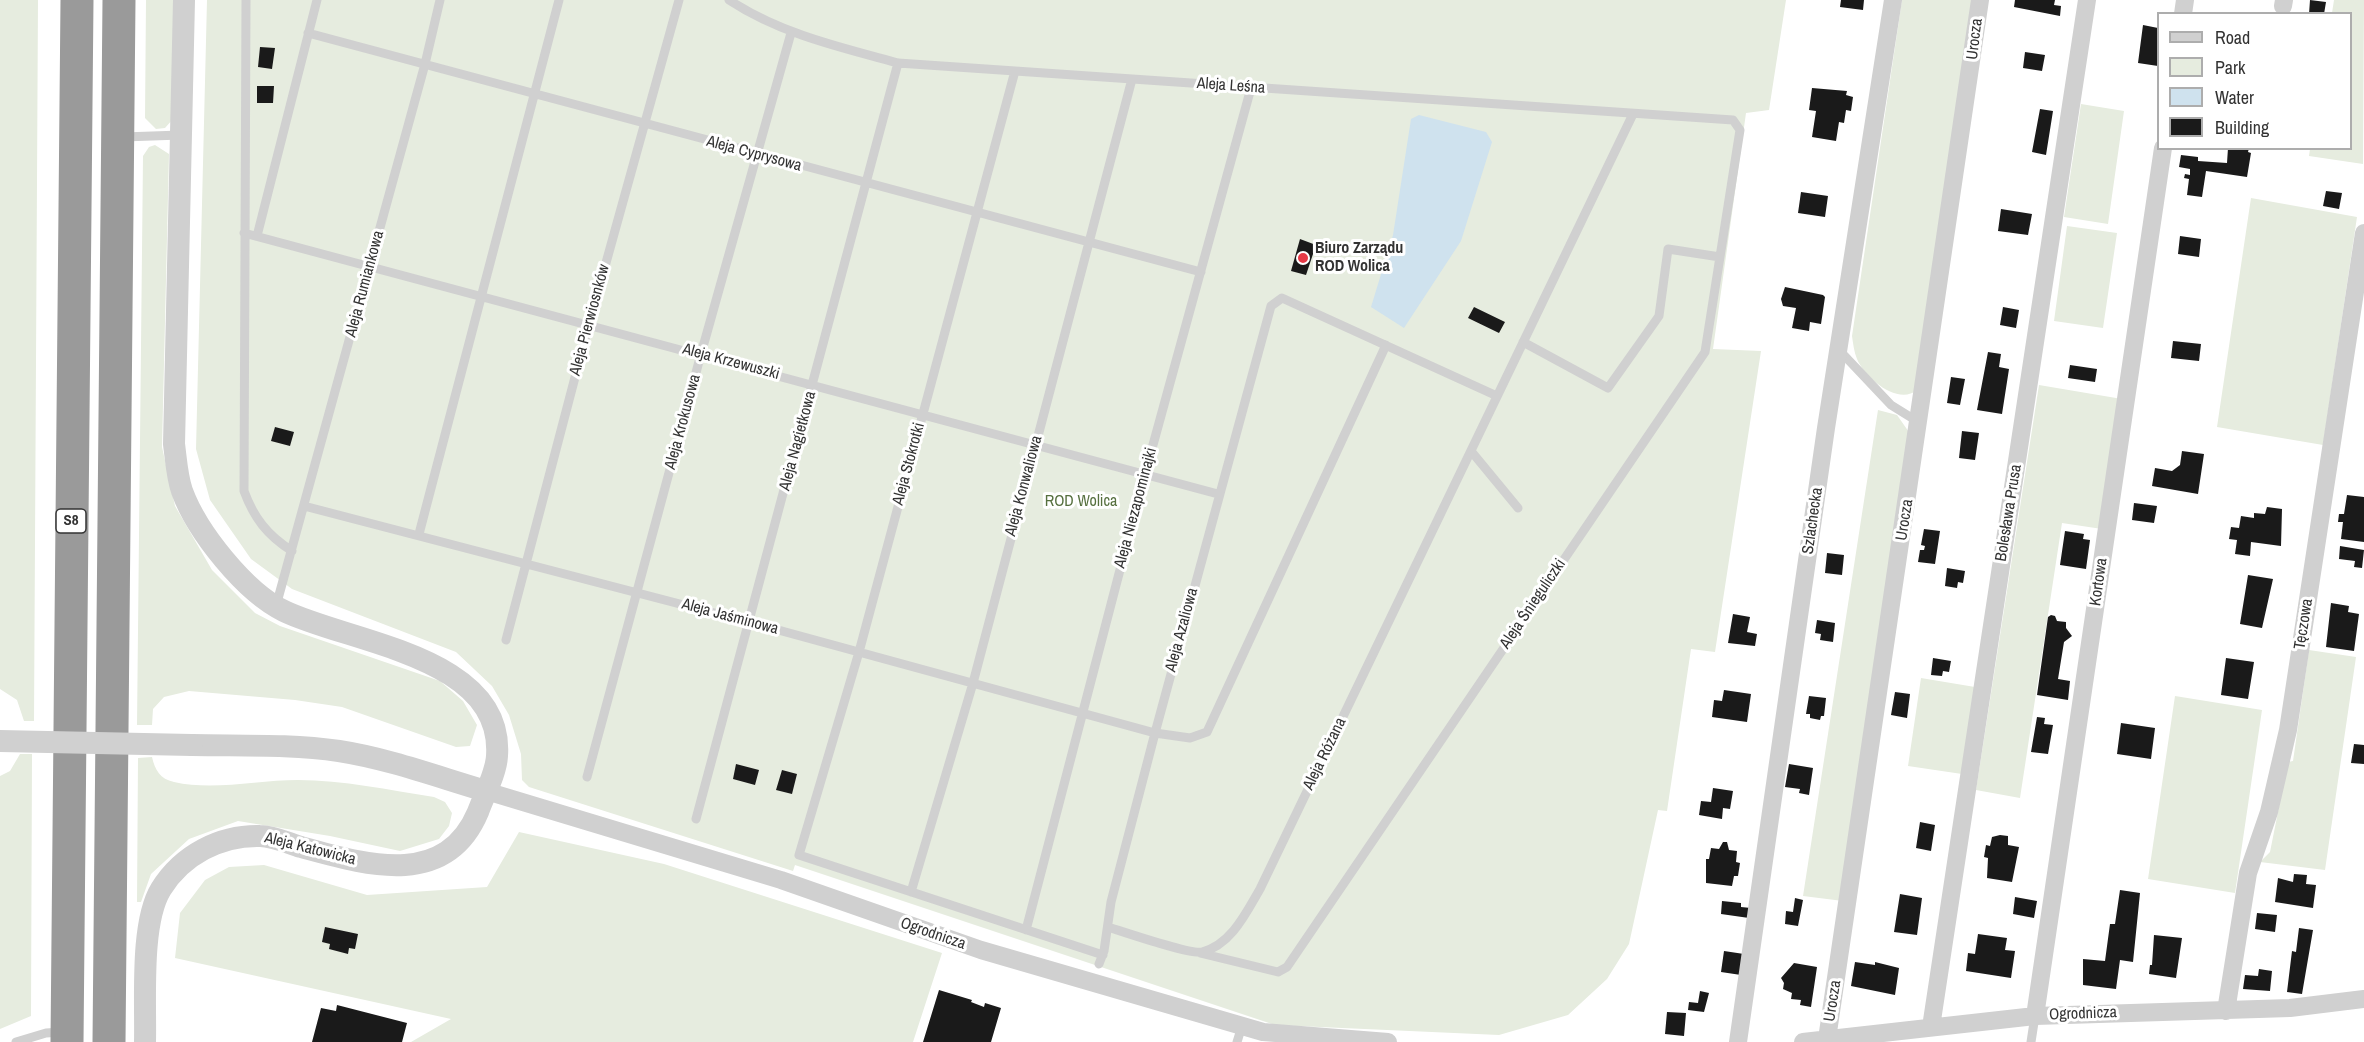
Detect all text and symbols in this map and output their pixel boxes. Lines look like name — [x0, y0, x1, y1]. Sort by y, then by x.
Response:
legend — [2157, 12, 2352, 150]
street label: Urocza — [1963, 17, 1987, 61]
text: Road — [2215, 25, 2250, 50]
text: Park — [2215, 55, 2245, 80]
street label: Aleja Leśna — [1196, 74, 1266, 98]
text: Water — [2215, 85, 2254, 110]
text: Building — [2215, 115, 2269, 140]
street label: Aleja Cyprysowa — [704, 132, 804, 176]
street label: Aleja Rumiankowa — [342, 229, 388, 339]
place label: Biuro Zarządu ROD Wolica — [1315, 239, 1403, 277]
marker: Biuro Zarządu ROD Wolica — [1296, 251, 1310, 265]
street label: Aleja Pierwiosnków — [566, 262, 614, 378]
street label: Aleja Krzewuszki — [680, 340, 782, 384]
street label: Aleja Krokusowa — [661, 372, 705, 472]
street label: Aleja Nagietkowa — [776, 389, 820, 493]
street label: Aleja Stokrotki — [889, 421, 929, 507]
street label: Aleja Konwaliowa — [1001, 434, 1047, 538]
street label: Aleja Niezapominajki — [1111, 446, 1161, 570]
street label: Bolesława Prusa — [1992, 463, 2026, 563]
street label: Szlachecka — [1799, 486, 1827, 556]
park label: ROD Wolica — [1045, 492, 1117, 512]
street label: Urocza — [1892, 498, 1918, 542]
road number: S8 — [56, 509, 86, 533]
street label: Aleja Śnieguliczki — [1496, 555, 1570, 653]
street label: Kortowa — [2086, 557, 2112, 607]
street label: Aleja Azaliowa — [1162, 586, 1202, 674]
street label: Aleja Jaśminowa — [680, 595, 780, 639]
street label: Tęczowa — [2291, 597, 2317, 651]
street label: Aleja Różana — [1299, 715, 1351, 793]
street label: Aleja Katowicka — [262, 828, 358, 870]
street label: Ogrodnicza — [898, 914, 968, 954]
street label: Urocza — [1820, 979, 1846, 1023]
street label: Ogrodnicza — [2049, 1003, 2117, 1025]

